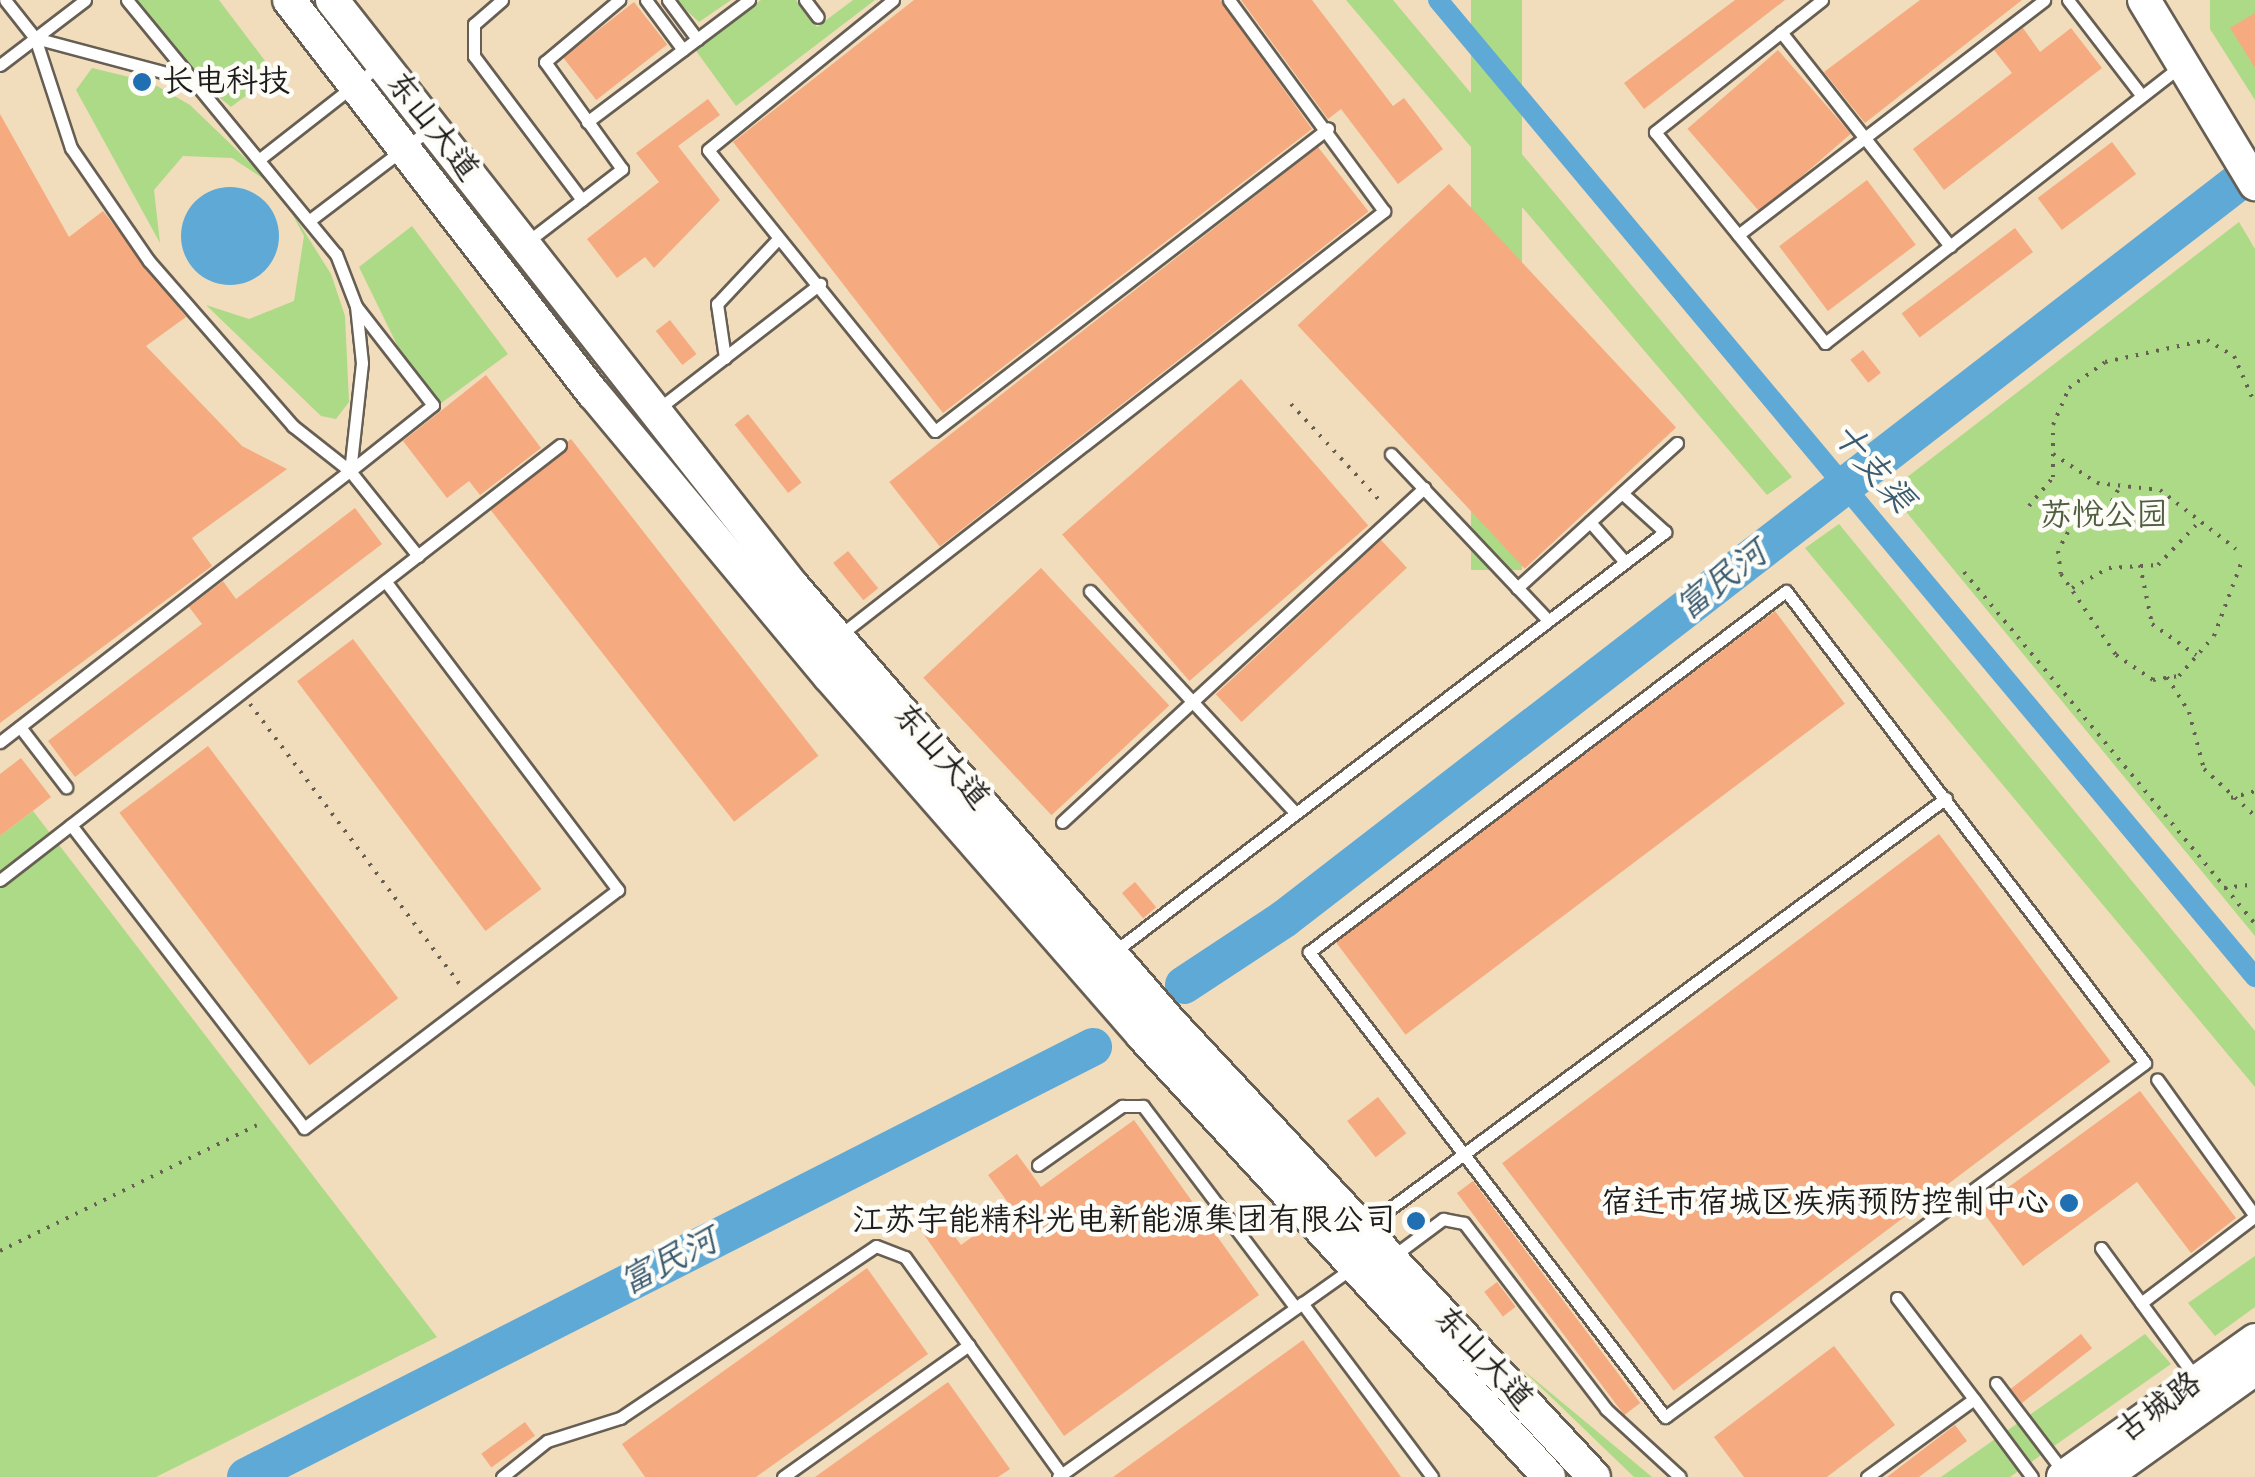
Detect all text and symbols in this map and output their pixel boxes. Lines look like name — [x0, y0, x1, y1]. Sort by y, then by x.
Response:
place label: 长电科技 — [162, 63, 290, 101]
street label: 东山大道 — [377, 65, 487, 189]
marker: 长电科技 — [131, 71, 153, 93]
water label: 十支渠 — [1822, 414, 1922, 522]
park label: 苏悦公园 — [2040, 497, 2168, 535]
water label: 富民河 — [1668, 532, 1776, 630]
street label: 东山大道 — [885, 696, 997, 818]
place label: 宿迁市宿城区疾病预防控制中心 — [1601, 1184, 2049, 1222]
marker: 宿迁市宿城区疾病预防控制中心 — [2058, 1192, 2080, 1214]
place label: 江苏宇能精科光电新能源集团有限公司 — [852, 1202, 1396, 1240]
marker: 江苏宇能精科光电新能源集团有限公司 — [1405, 1210, 1427, 1232]
water label: 富民河 — [613, 1219, 725, 1305]
street label: 东山大道 — [1425, 1299, 1541, 1419]
street label: 古城路 — [2109, 1364, 2209, 1452]

